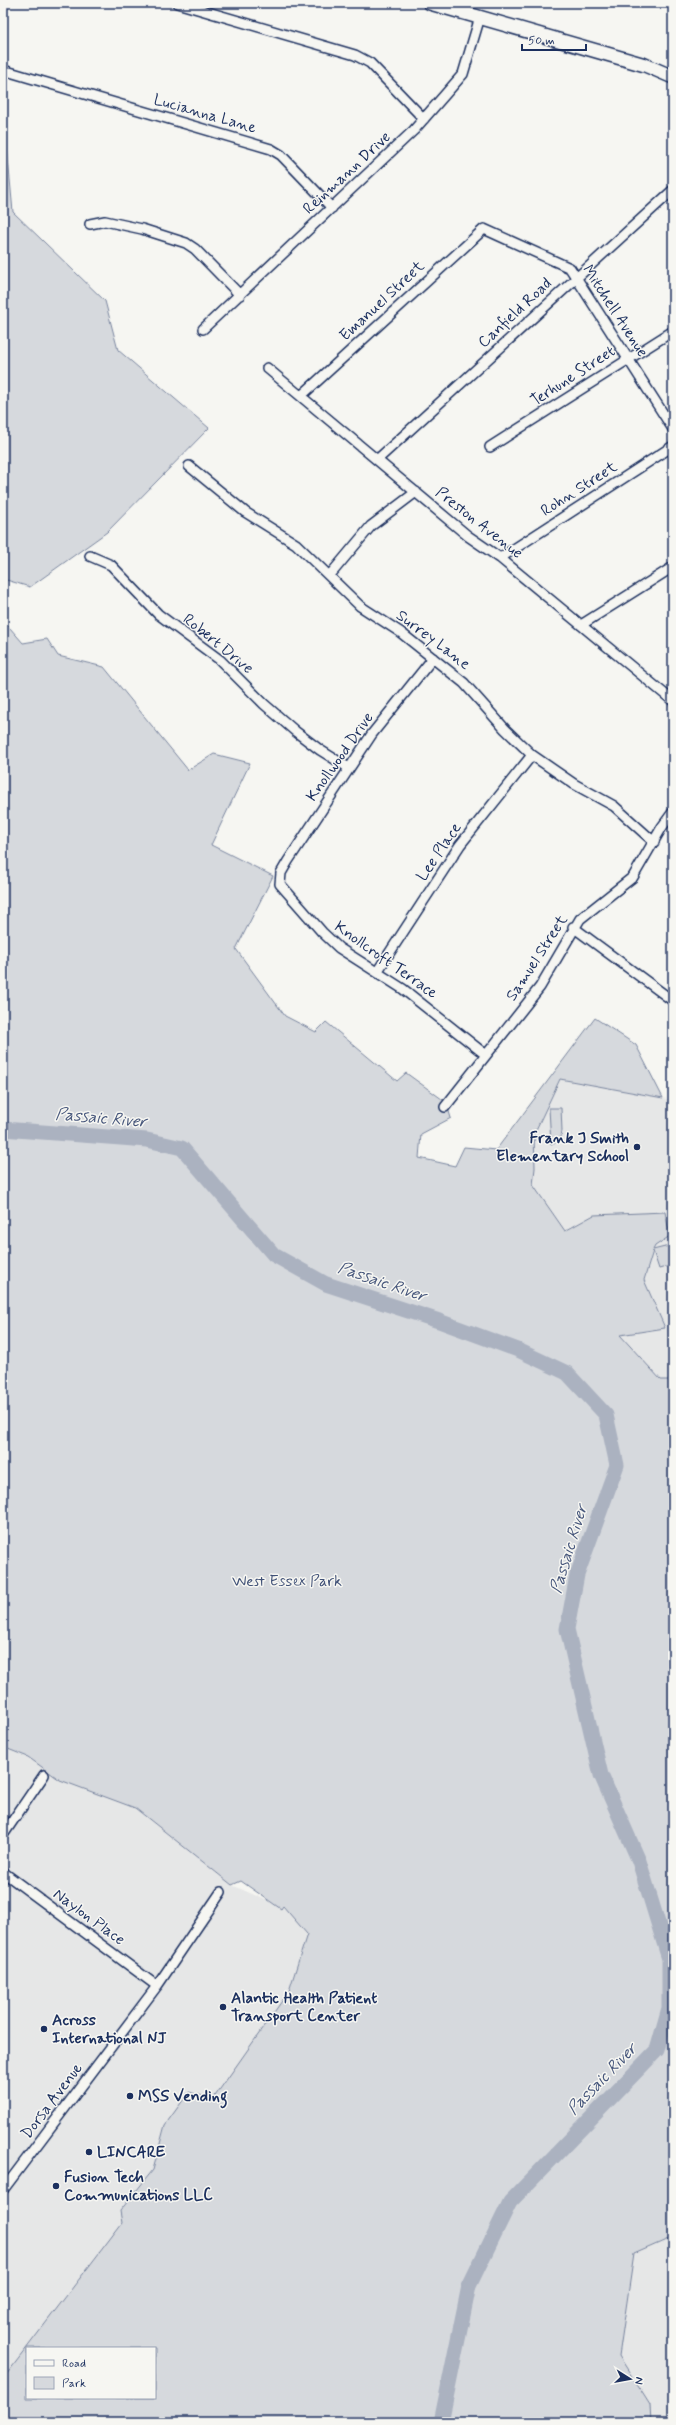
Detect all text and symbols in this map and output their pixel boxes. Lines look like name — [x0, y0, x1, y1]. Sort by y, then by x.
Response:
scale bar — [522, 26, 586, 52]
text: 50 m — [528, 33, 555, 49]
street label: Lucianna Lane — [151, 89, 259, 139]
street label: Reinmann Drive — [299, 127, 395, 219]
street label: Emanuel Street — [335, 256, 429, 346]
street label: Mitchell Avenue — [577, 261, 653, 361]
street label: Canfield Road — [474, 273, 556, 353]
street label: Terhune Street — [527, 341, 619, 411]
street label: Rohn Street — [537, 456, 622, 521]
street label: Preston Avenue — [431, 482, 527, 564]
street label: Surrey Lane — [392, 605, 475, 675]
street label: Robert Drive — [178, 609, 258, 679]
street label: Knollwood Drive — [301, 708, 379, 806]
street label: Lee Place — [412, 818, 466, 885]
street label: Samuel Street — [501, 910, 573, 1005]
street label: Knollcroft Terrace — [330, 917, 442, 1004]
water label: Passaic River — [54, 1103, 149, 1133]
place label: Frank J Smith Elementary School — [496, 1128, 629, 1167]
marker: Frank J Smith Elementary School — [632, 1142, 642, 1152]
water label: Passaic River — [335, 1257, 431, 1308]
water label: Passaic River — [545, 1500, 593, 1596]
park label: West Essex Park — [232, 1571, 342, 1592]
street label: Naylon Place — [49, 1884, 129, 1950]
place label: Alantic Health Patient Transport Center — [231, 1988, 377, 2027]
marker: Alantic Health Patient Transport Center — [218, 2002, 228, 2012]
place label: Across International NJ — [52, 2010, 167, 2049]
marker: Across International NJ — [39, 2024, 49, 2034]
water label: Passaic River — [562, 2037, 643, 2120]
street label: Dorsa Avenue — [16, 2058, 88, 2143]
place label: MSS Vending — [138, 2086, 227, 2109]
marker: MSS Vending — [125, 2091, 135, 2101]
place label: LINCARE — [97, 2142, 166, 2163]
marker: LINCARE — [84, 2147, 94, 2157]
place label: Fusion Tech Communications LLC — [64, 2167, 213, 2206]
marker: Fusion Tech Communications LLC — [51, 2181, 61, 2191]
legend — [26, 2347, 156, 2399]
text: Road — [62, 2356, 86, 2372]
north arrow — [610, 2359, 650, 2399]
text: Park — [62, 2376, 86, 2392]
text: N — [631, 2376, 646, 2386]

